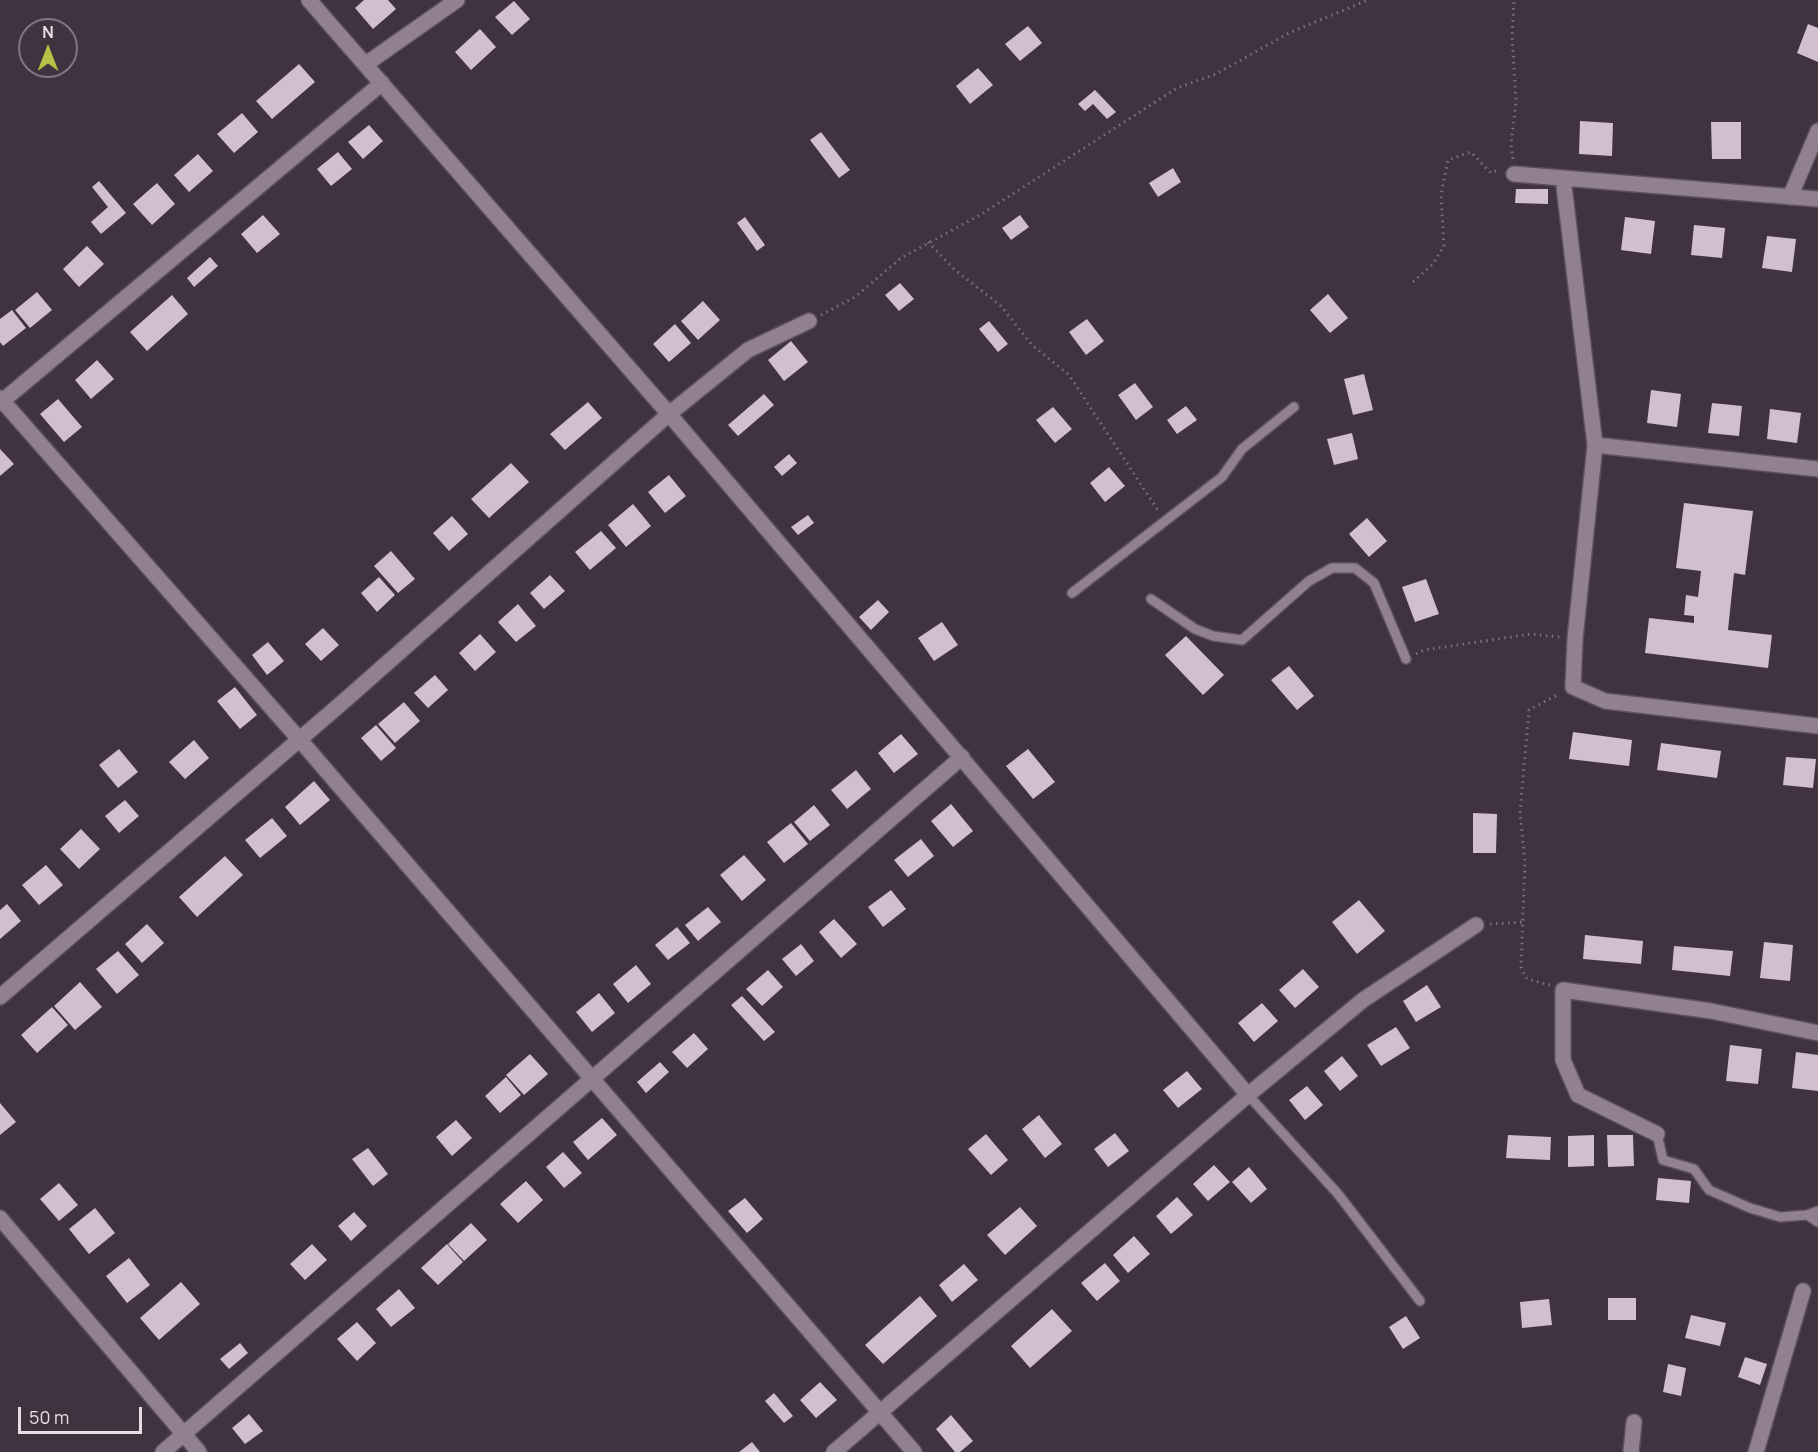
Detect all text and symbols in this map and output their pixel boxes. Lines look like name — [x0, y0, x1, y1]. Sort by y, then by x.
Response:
north arrow — [18, 18, 78, 78]
text: N — [42, 21, 54, 43]
scale bar — [21, 1395, 146, 1433]
text: 50 m — [29, 1405, 69, 1429]

